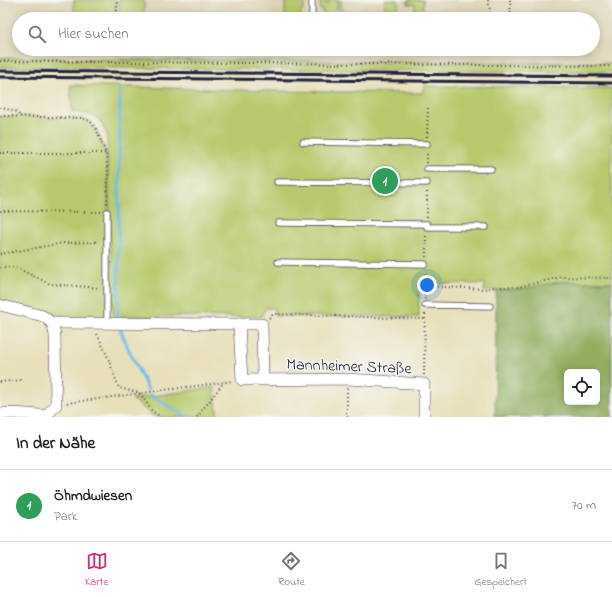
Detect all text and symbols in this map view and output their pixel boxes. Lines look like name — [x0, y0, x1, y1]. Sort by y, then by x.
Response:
search box — [12, 12, 600, 56]
icon: search — [26, 23, 48, 45]
text: Hier suchen — [58, 23, 129, 45]
pin: 1 — [372, 166, 398, 196]
your location — [417, 275, 437, 295]
street label: Mannheimer Straße — [286, 353, 413, 381]
map controls — [564, 369, 600, 405]
button: locate — [564, 369, 600, 405]
text: In der Nähe — [16, 431, 95, 456]
text: Öhmdwiesen — [54, 485, 132, 507]
text: 1 — [27, 496, 31, 515]
text: 70 m — [572, 496, 596, 515]
text: Park — [54, 507, 78, 526]
tab: Karte — [85, 550, 108, 590]
tab: Route — [278, 550, 305, 590]
tab: Gespeichert — [475, 550, 527, 590]

